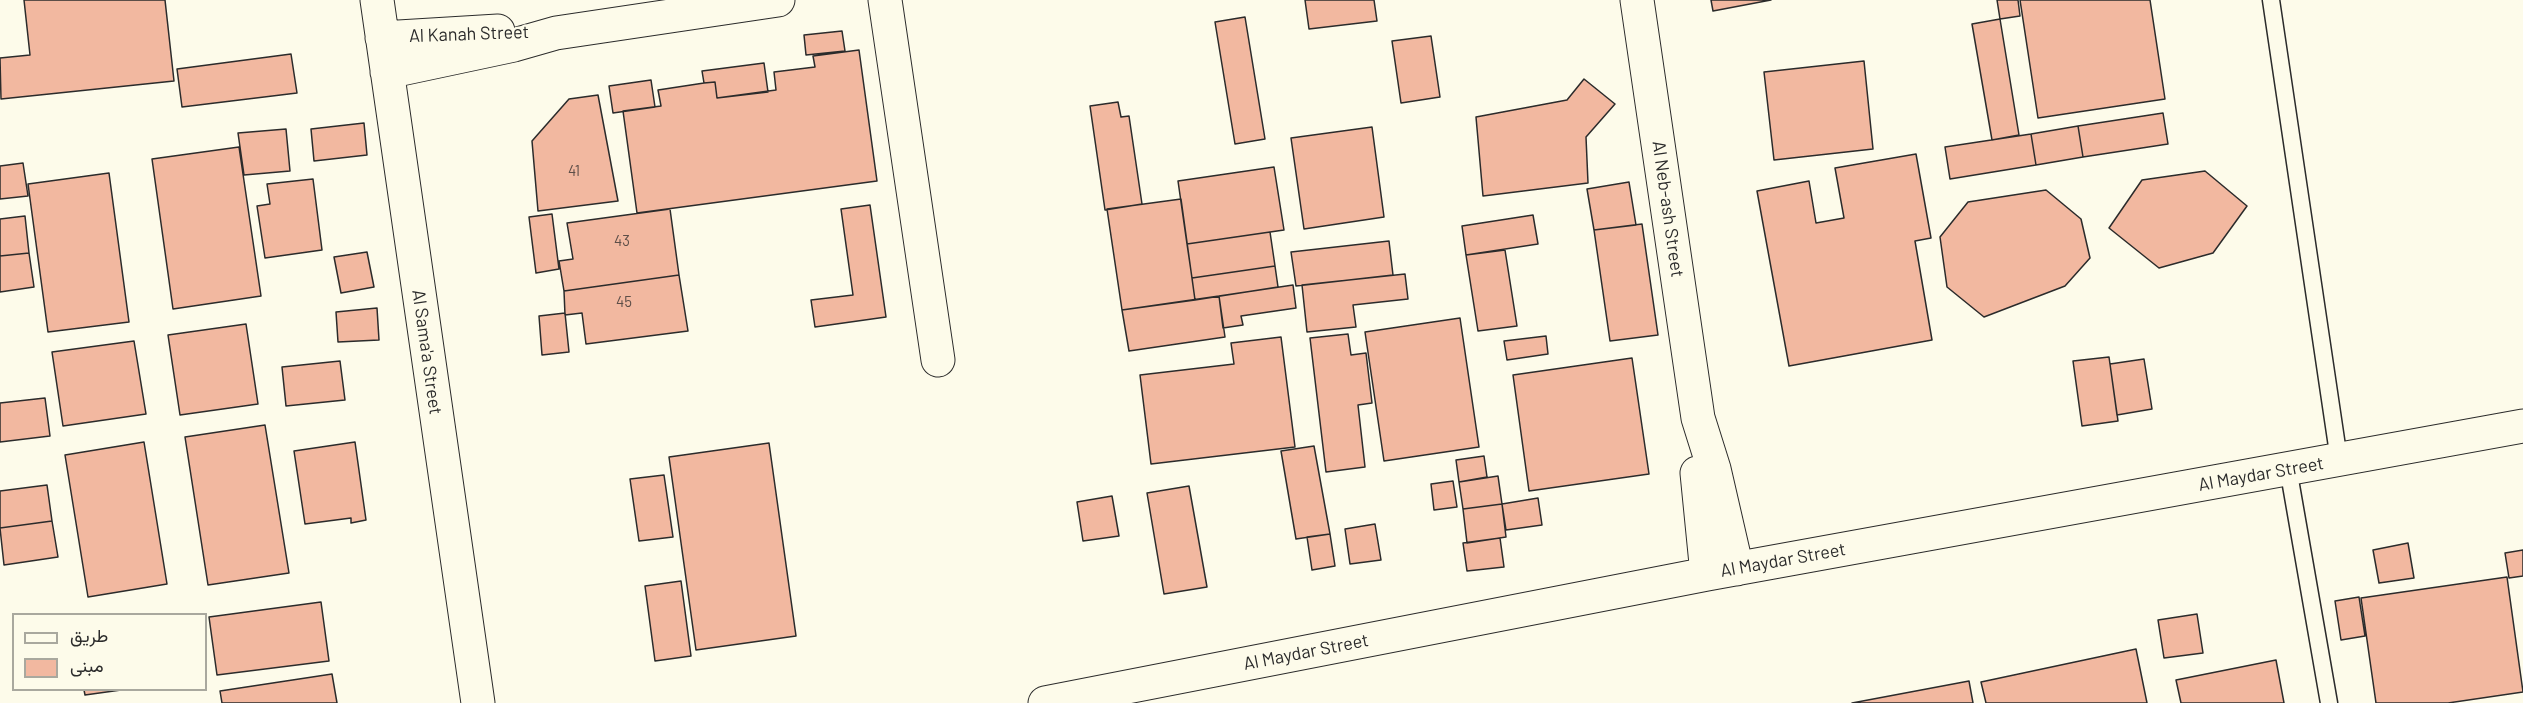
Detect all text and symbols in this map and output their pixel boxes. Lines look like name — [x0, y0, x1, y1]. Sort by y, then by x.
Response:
street label: Al Kanah Street — [409, 21, 529, 47]
street label: Al Neb-ash Street — [1648, 139, 1688, 279]
house number: 41 — [568, 162, 580, 180]
house number: 43 — [614, 232, 630, 250]
street label: Al Sama'a Street — [408, 288, 446, 416]
house number: 45 — [616, 293, 632, 311]
street label: Al Maydar Street — [2197, 452, 2325, 496]
street label: Al Maydar Street — [1719, 538, 1847, 582]
legend — [12, 613, 207, 691]
text: طريق — [70, 624, 108, 646]
street label: Al Maydar Street — [1242, 629, 1370, 675]
text: مبنى — [70, 654, 104, 676]

